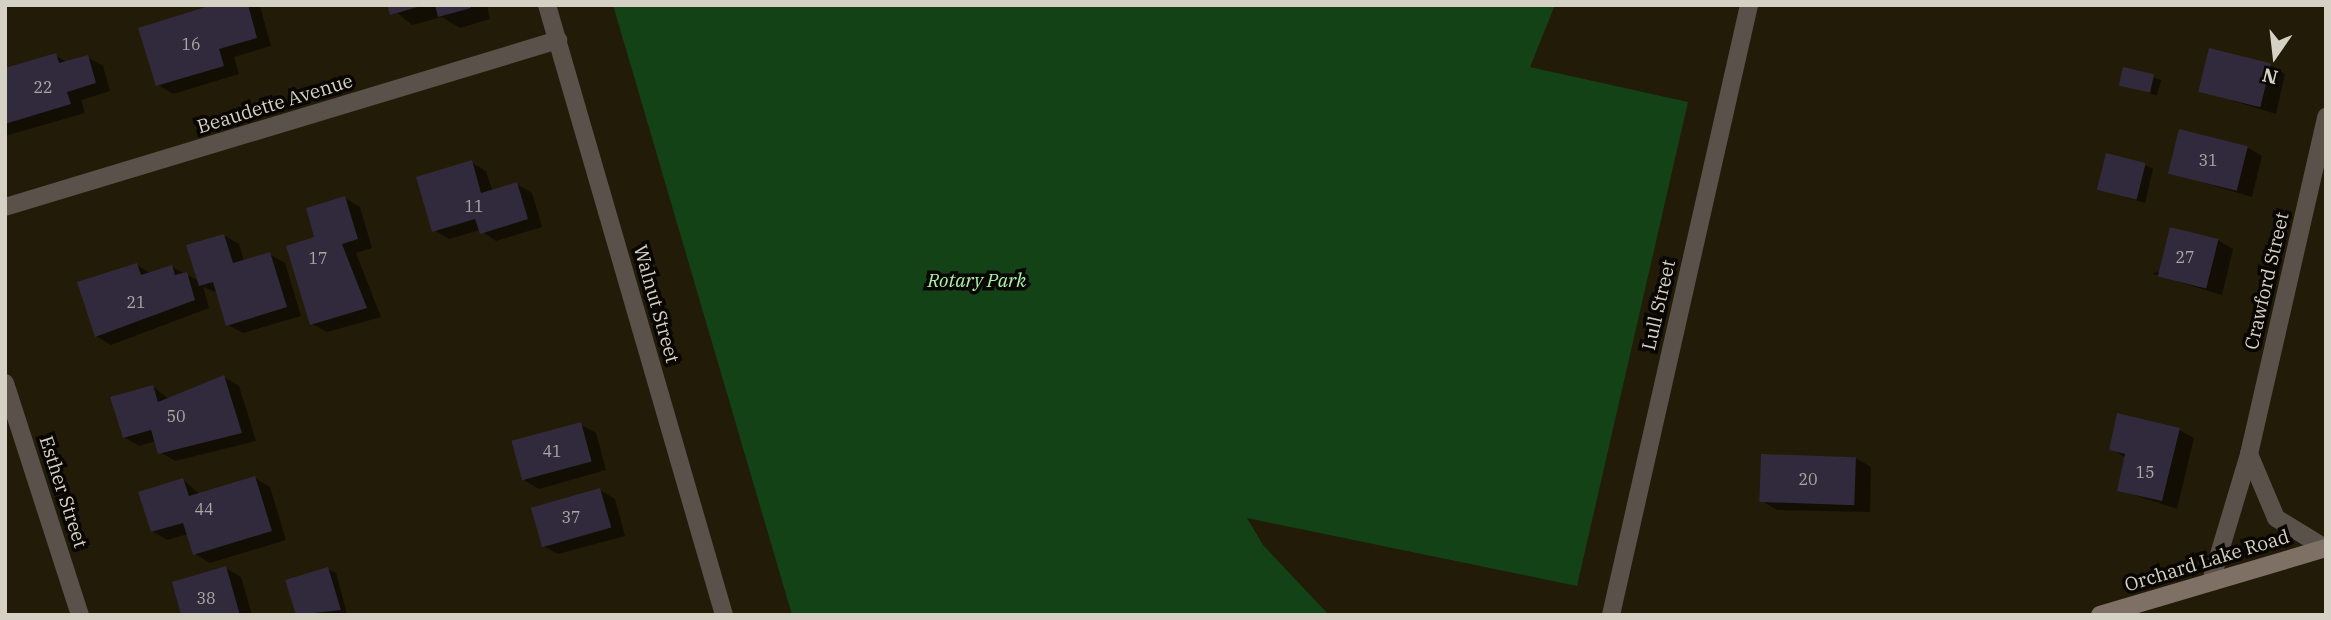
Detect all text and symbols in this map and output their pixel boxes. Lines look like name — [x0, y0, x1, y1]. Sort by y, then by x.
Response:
north arrow — [2240, 21, 2310, 91]
house number: 16 — [181, 34, 201, 54]
text: N — [2260, 63, 2280, 90]
street label: Beaudette Avenue — [194, 69, 356, 139]
house number: 22 — [33, 77, 53, 97]
house number: 31 — [2198, 150, 2218, 170]
house number: 11 — [464, 196, 484, 216]
street label: Crawford Street — [2240, 210, 2294, 352]
street label: Walnut Street — [628, 242, 684, 366]
house number: 27 — [2175, 247, 2195, 267]
house number: 17 — [308, 248, 328, 268]
street label: Lull Street — [1638, 258, 1680, 352]
park label: Rotary Park — [928, 270, 1026, 292]
house number: 21 — [126, 292, 146, 312]
house number: 50 — [166, 406, 186, 426]
street label: Esther Street — [34, 433, 92, 551]
house number: 41 — [542, 441, 562, 461]
house number: 15 — [2135, 462, 2155, 482]
house number: 20 — [1798, 469, 1818, 489]
house number: 44 — [194, 499, 214, 519]
house number: 37 — [561, 507, 581, 527]
street label: Orchard Lake Road — [2122, 525, 2292, 597]
house number: 38 — [196, 588, 216, 608]

